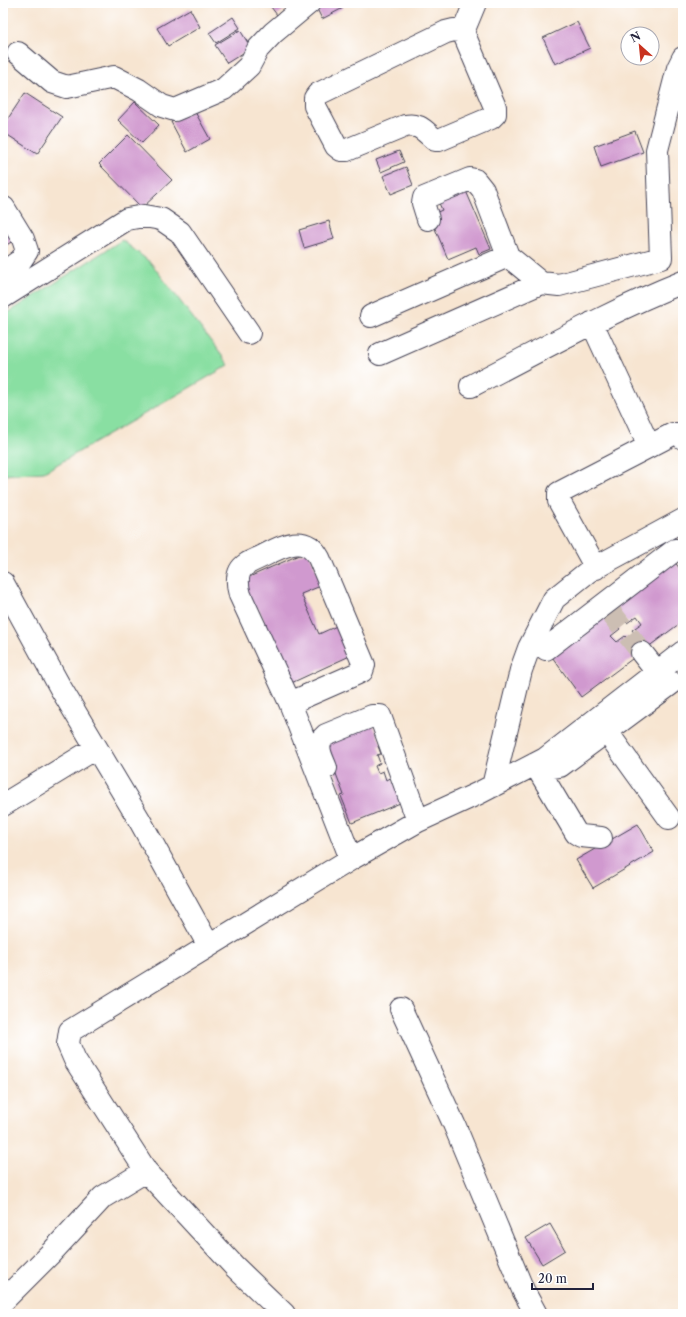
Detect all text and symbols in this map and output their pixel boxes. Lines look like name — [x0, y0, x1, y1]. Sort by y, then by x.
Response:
north arrow — [620, 26, 660, 66]
text: N — [628, 28, 643, 45]
scale bar — [532, 1265, 593, 1291]
text: 20 m — [538, 1271, 567, 1286]

